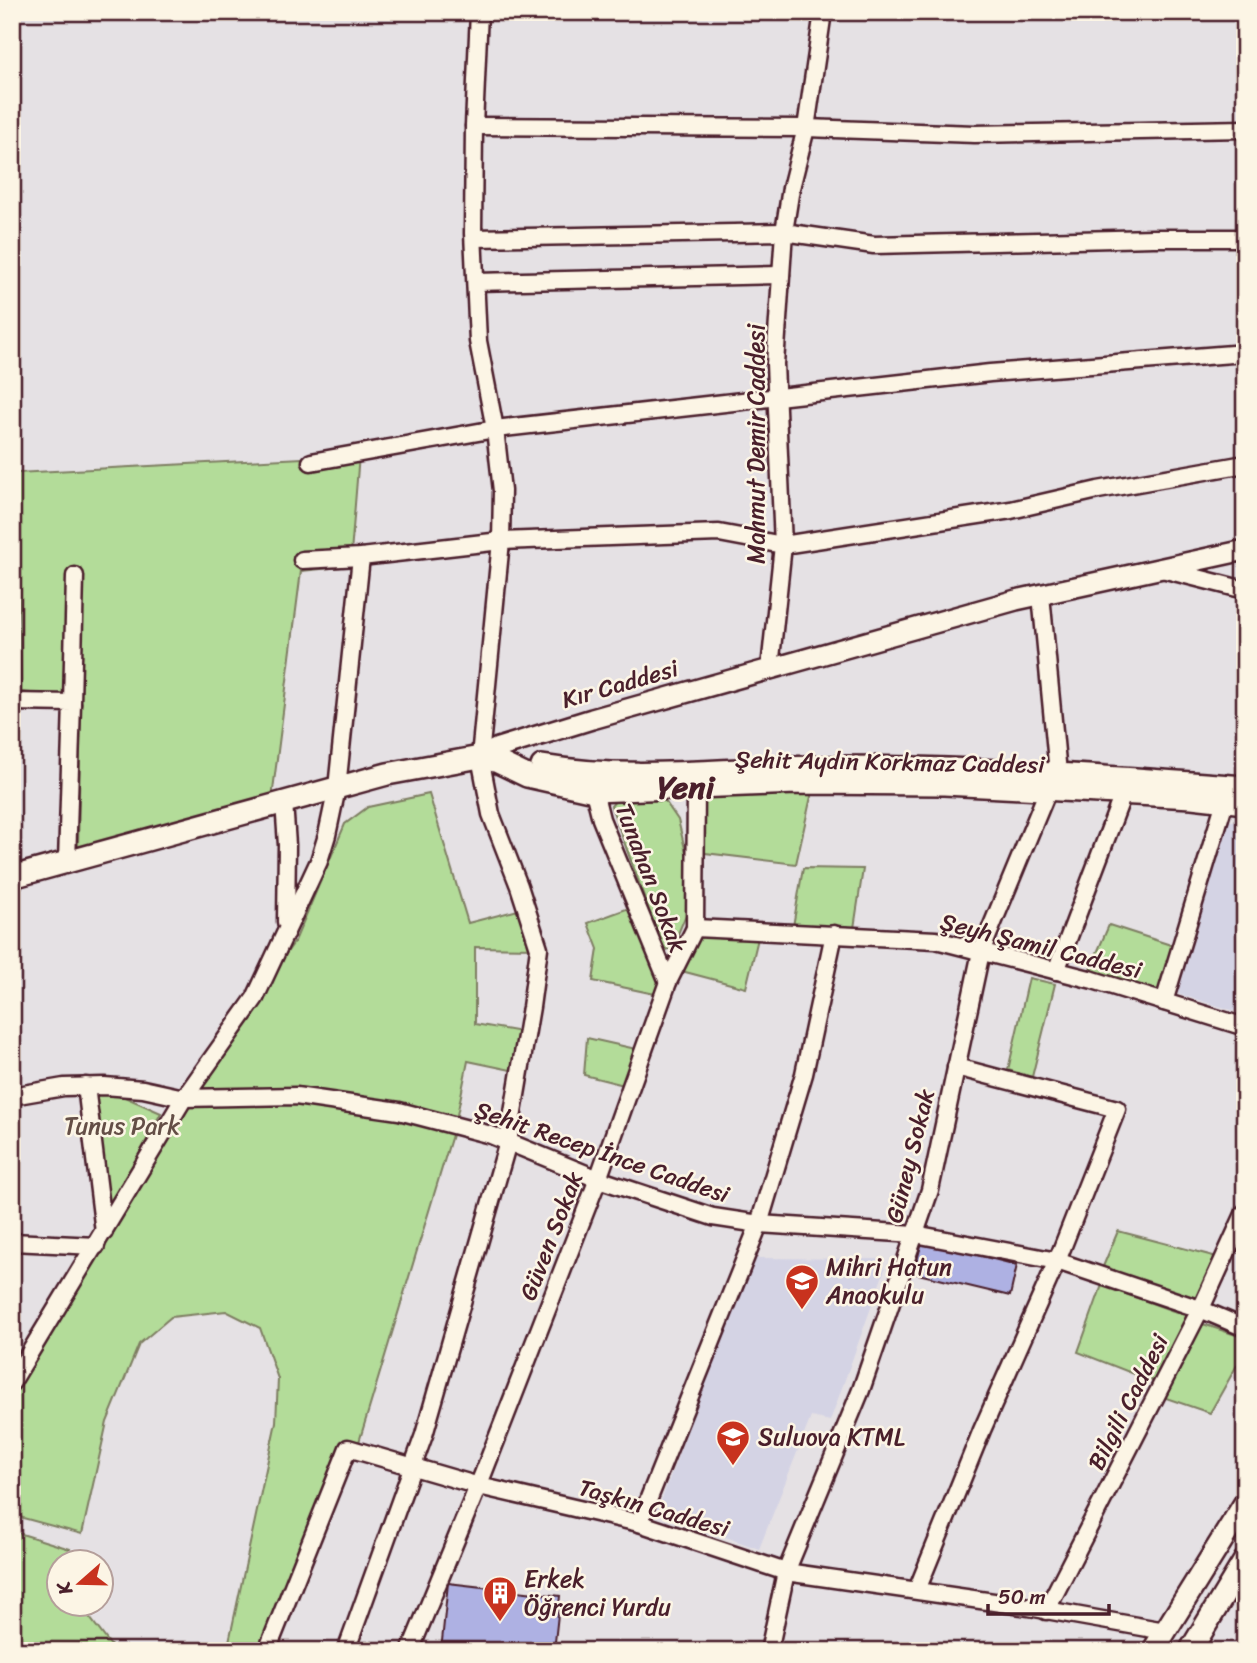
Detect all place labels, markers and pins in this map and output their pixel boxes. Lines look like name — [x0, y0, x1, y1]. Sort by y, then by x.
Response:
place label: Mihri Hatun Anaokulu — [825, 1246, 952, 1316]
school or university icon: Mihri Hatun Anaokulu — [783, 1262, 821, 1311]
place label: Suluova KTML — [758, 1416, 905, 1458]
school or university icon: Suluova KTML — [714, 1418, 752, 1467]
place label: Erkek Öğrenci Yurdu — [524, 1558, 671, 1628]
building icon: Erkek Öğrenci Yurdu — [481, 1574, 519, 1623]

